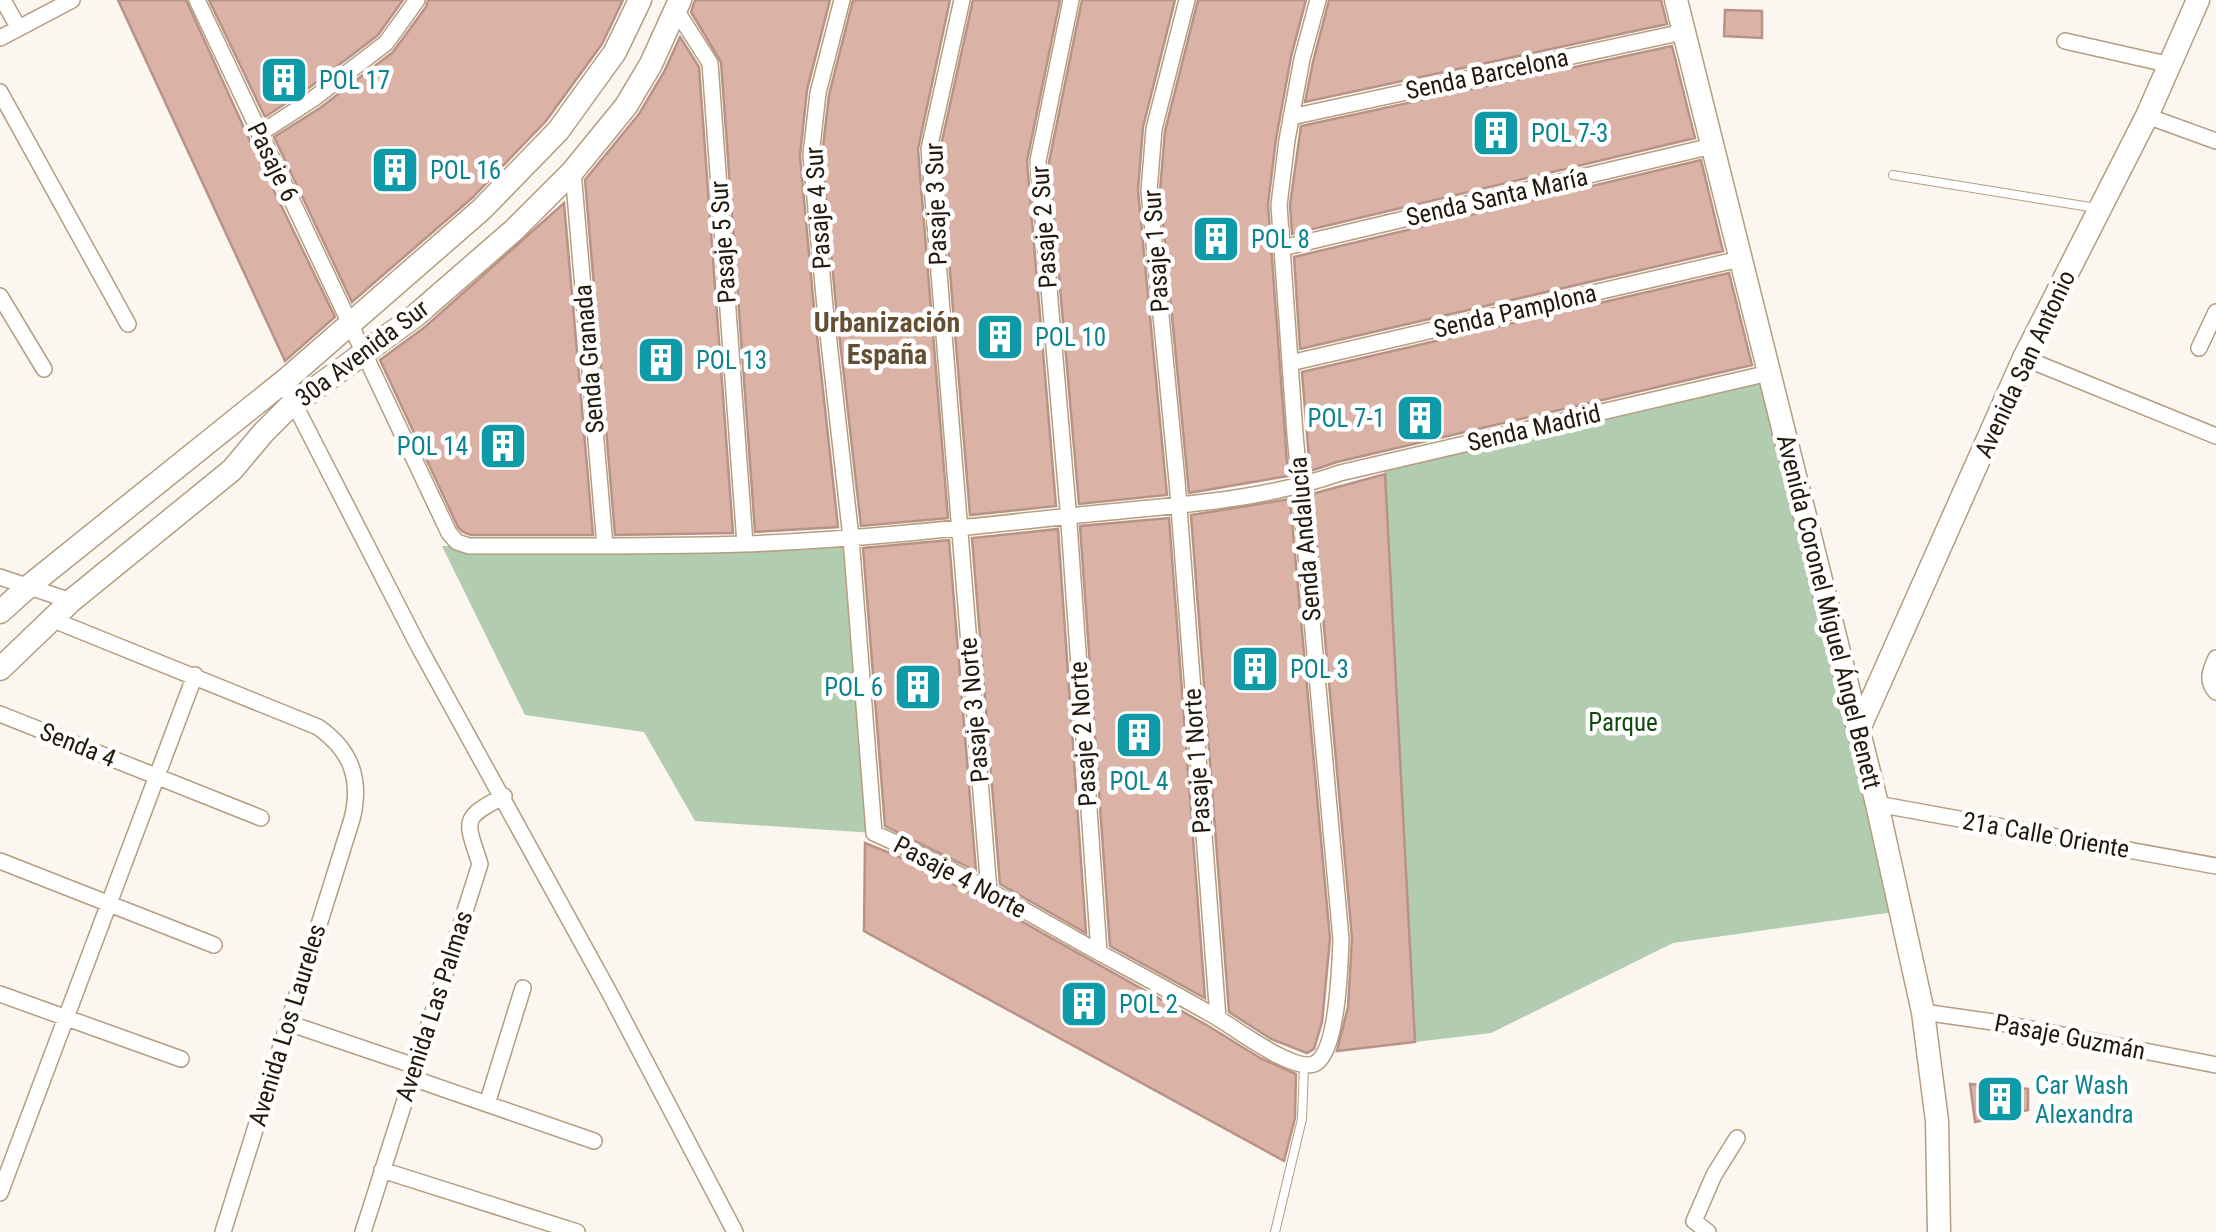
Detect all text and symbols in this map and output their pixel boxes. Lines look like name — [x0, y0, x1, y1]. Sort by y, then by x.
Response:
street label: Senda Barcelona — [1403, 43, 1571, 105]
building icon: POL 17 — [258, 54, 310, 106]
place label: POL 17 — [319, 66, 390, 95]
building icon: POL 7-3 — [1470, 107, 1522, 159]
street label: Pasaje 6 — [241, 118, 305, 206]
place label: POL 7-3 — [1531, 119, 1608, 148]
street label: Pasaje 3 Sur — [919, 142, 953, 266]
building icon: POL 16 — [369, 144, 421, 196]
street label: Pasaje 4 Sur — [799, 145, 837, 270]
place label: POL 16 — [430, 156, 501, 185]
street label: Senda Santa María — [1403, 162, 1591, 232]
street label: Pasaje 2 Sur — [1025, 164, 1063, 289]
street label: Pasaje 5 Sur — [704, 179, 742, 304]
street label: Pasaje 1 Sur — [1137, 188, 1175, 313]
building icon: POL 8 — [1190, 213, 1242, 265]
place label: POL 8 — [1251, 225, 1310, 254]
street label: Avenida San Antonio — [1969, 266, 2081, 462]
street label: Senda Pamplona — [1431, 278, 1599, 344]
street label: Senda Granada — [568, 283, 610, 435]
street label: 30a Avenida Sur — [290, 293, 435, 412]
district label: Urbanización España — [814, 306, 960, 371]
building icon: POL 10 — [974, 311, 1026, 363]
place label: POL 10 — [1035, 323, 1106, 352]
building icon: POL 13 — [635, 334, 687, 386]
place label: POL 13 — [696, 346, 767, 375]
building icon: POL 7-1 — [1394, 392, 1446, 444]
street label: Senda Madrid — [1465, 399, 1603, 457]
place label: POL 7-1 — [1308, 404, 1385, 433]
building icon: POL 14 — [477, 420, 529, 472]
place label: POL 14 — [397, 432, 468, 461]
street label: Avenida Coronel Miguel Ángel Benett — [1771, 432, 1888, 792]
street label: Senda Andalucía — [1283, 456, 1327, 622]
street label: Pasaje 3 Norte — [953, 636, 995, 784]
building icon: POL 3 — [1229, 643, 1281, 695]
place label: POL 3 — [1290, 655, 1349, 684]
street label: Pasaje 2 Norte — [1063, 660, 1103, 808]
building icon: POL 6 — [892, 661, 944, 713]
place label: POL 6 — [824, 673, 883, 702]
street label: Pasaje 1 Norte — [1177, 687, 1217, 835]
park label: Parque — [1588, 708, 1658, 737]
building icon: POL 4 — [1113, 709, 1165, 761]
street label: Senda 4 — [36, 717, 120, 773]
place label: POL 4 — [1110, 767, 1168, 796]
street label: 21a Calle Oriente — [1960, 806, 2132, 864]
street label: Pasaje 4 Norte — [889, 830, 1031, 924]
street label: Avenida Las Palmas — [390, 907, 478, 1105]
street label: Avenida Los Laureles — [243, 921, 331, 1129]
building icon: POL 2 — [1058, 978, 1110, 1030]
place label: POL 2 — [1119, 990, 1178, 1019]
street label: Pasaje Guzmán — [1992, 1008, 2148, 1066]
place label: Car Wash Alexandra — [2035, 1071, 2133, 1129]
building icon: Car Wash Alexandra — [1974, 1073, 2026, 1125]

